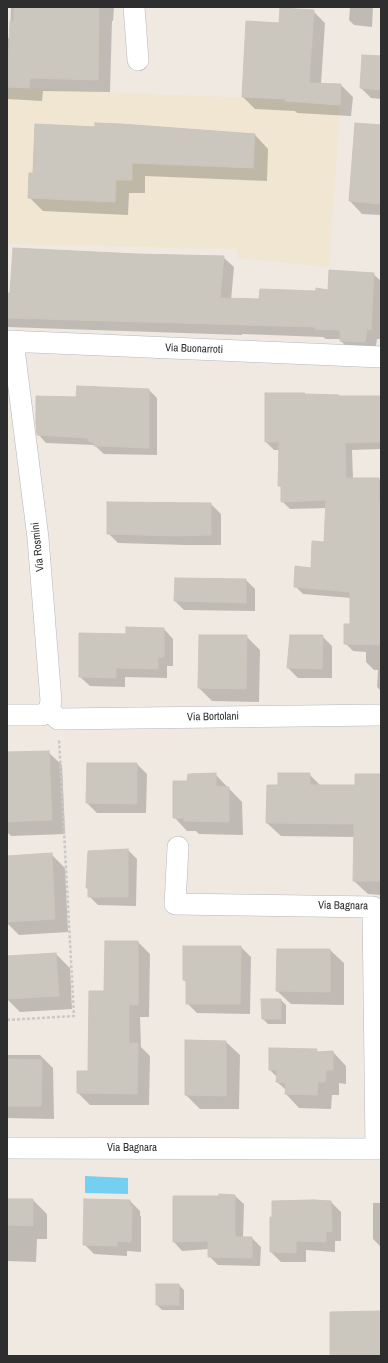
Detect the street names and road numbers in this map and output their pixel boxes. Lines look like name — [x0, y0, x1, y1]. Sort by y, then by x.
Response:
street label: Via Buonarroti — [165, 341, 223, 357]
street label: Via Rosmini — [29, 522, 47, 572]
street label: Via Bortolani — [187, 710, 239, 724]
street label: Via Bagnara — [318, 899, 368, 913]
street label: Via Bagnara — [107, 1141, 157, 1155]

